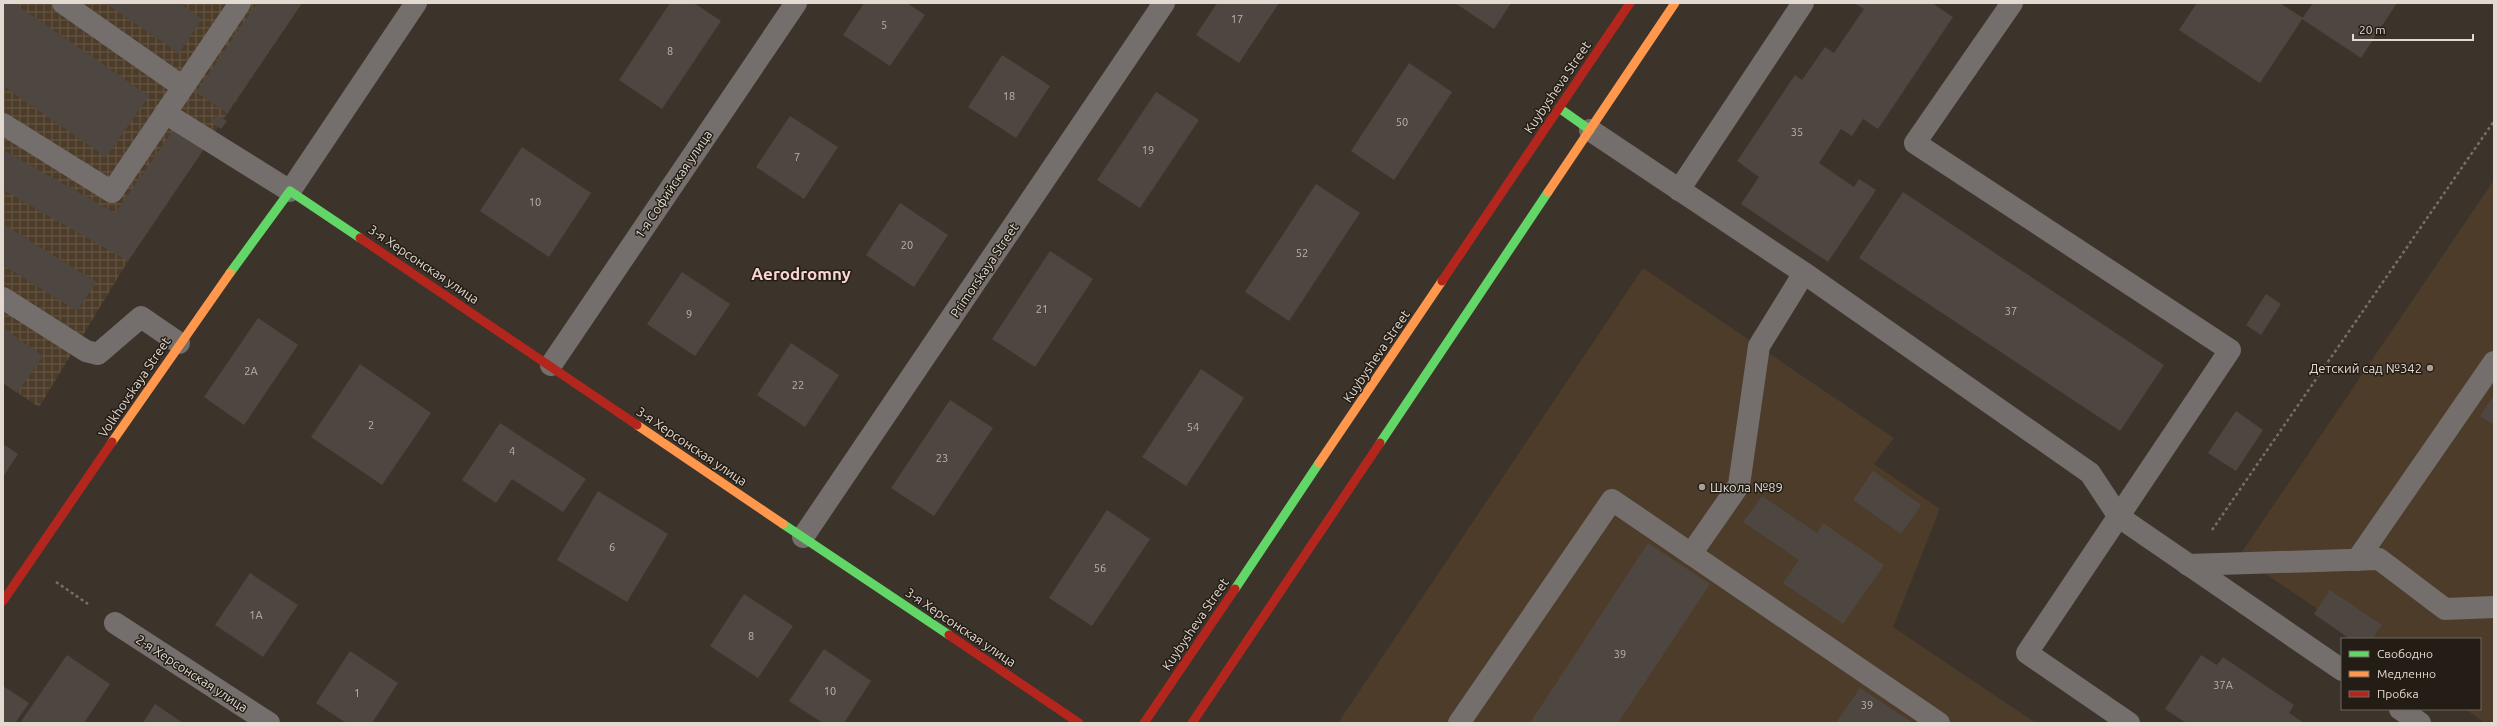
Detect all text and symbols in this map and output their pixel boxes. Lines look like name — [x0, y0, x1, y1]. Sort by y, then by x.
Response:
house number: 17 — [1231, 13, 1243, 25]
scale bar — [2353, 16, 2473, 42]
house number: 5 — [881, 19, 887, 31]
text: 20 m — [2359, 23, 2386, 36]
street label: Kuybysheva Street — [1521, 38, 1593, 136]
house number: 8 — [667, 45, 673, 57]
house number: 18 — [1003, 90, 1015, 102]
house number: 50 — [1396, 116, 1408, 128]
house number: 35 — [1791, 126, 1803, 138]
street label: 1-я Софийская улица — [632, 128, 714, 240]
house number: 19 — [1142, 144, 1154, 156]
house number: 7 — [794, 151, 800, 163]
house number: 10 — [529, 196, 541, 208]
street label: Primorskaya Street — [947, 220, 1021, 320]
street label: 3-я Херсонская улица — [366, 222, 482, 306]
house number: 20 — [901, 239, 913, 251]
house number: 52 — [1296, 247, 1308, 259]
district label: Aerodromny — [751, 264, 851, 283]
house number: 21 — [1036, 303, 1048, 315]
house number: 37 — [2005, 305, 2017, 317]
street label: Kuybysheva Street — [1340, 307, 1412, 405]
house number: 9 — [686, 308, 692, 320]
street label: Volkhovskaya Street — [95, 334, 173, 440]
place label: Детский сад №342 — [2309, 361, 2422, 375]
marker: Детский сад №342 — [2425, 363, 2435, 373]
house number: 2А — [244, 365, 259, 377]
house number: 22 — [792, 379, 804, 391]
street label: 3-я Херсонская улица — [634, 404, 750, 488]
house number: 2 — [368, 419, 374, 431]
house number: 54 — [1187, 421, 1199, 433]
house number: 4 — [509, 445, 515, 457]
house number: 23 — [936, 452, 948, 464]
place label: Школа №89 — [1710, 480, 1783, 494]
marker: Школа №89 — [1697, 482, 1707, 492]
house number: 6 — [609, 541, 615, 553]
house number: 56 — [1094, 562, 1106, 574]
street label: Kuybysheva Street — [1159, 575, 1231, 673]
street label: 3-я Херсонская улица — [903, 585, 1019, 669]
house number: 1А — [249, 609, 264, 621]
house number: 8 — [748, 630, 754, 642]
street label: 2-я Херсонская улица — [134, 632, 250, 714]
legend — [2341, 638, 2481, 710]
text: Свободно — [2377, 647, 2433, 660]
house number: 39 — [1614, 648, 1626, 660]
text: Медленно — [2377, 667, 2436, 680]
house number: 37А — [2213, 679, 2234, 691]
house number: 10 — [824, 685, 836, 697]
house number: 1 — [354, 687, 360, 699]
text: Пробка — [2377, 687, 2419, 700]
house number: 39 — [1861, 699, 1873, 711]

